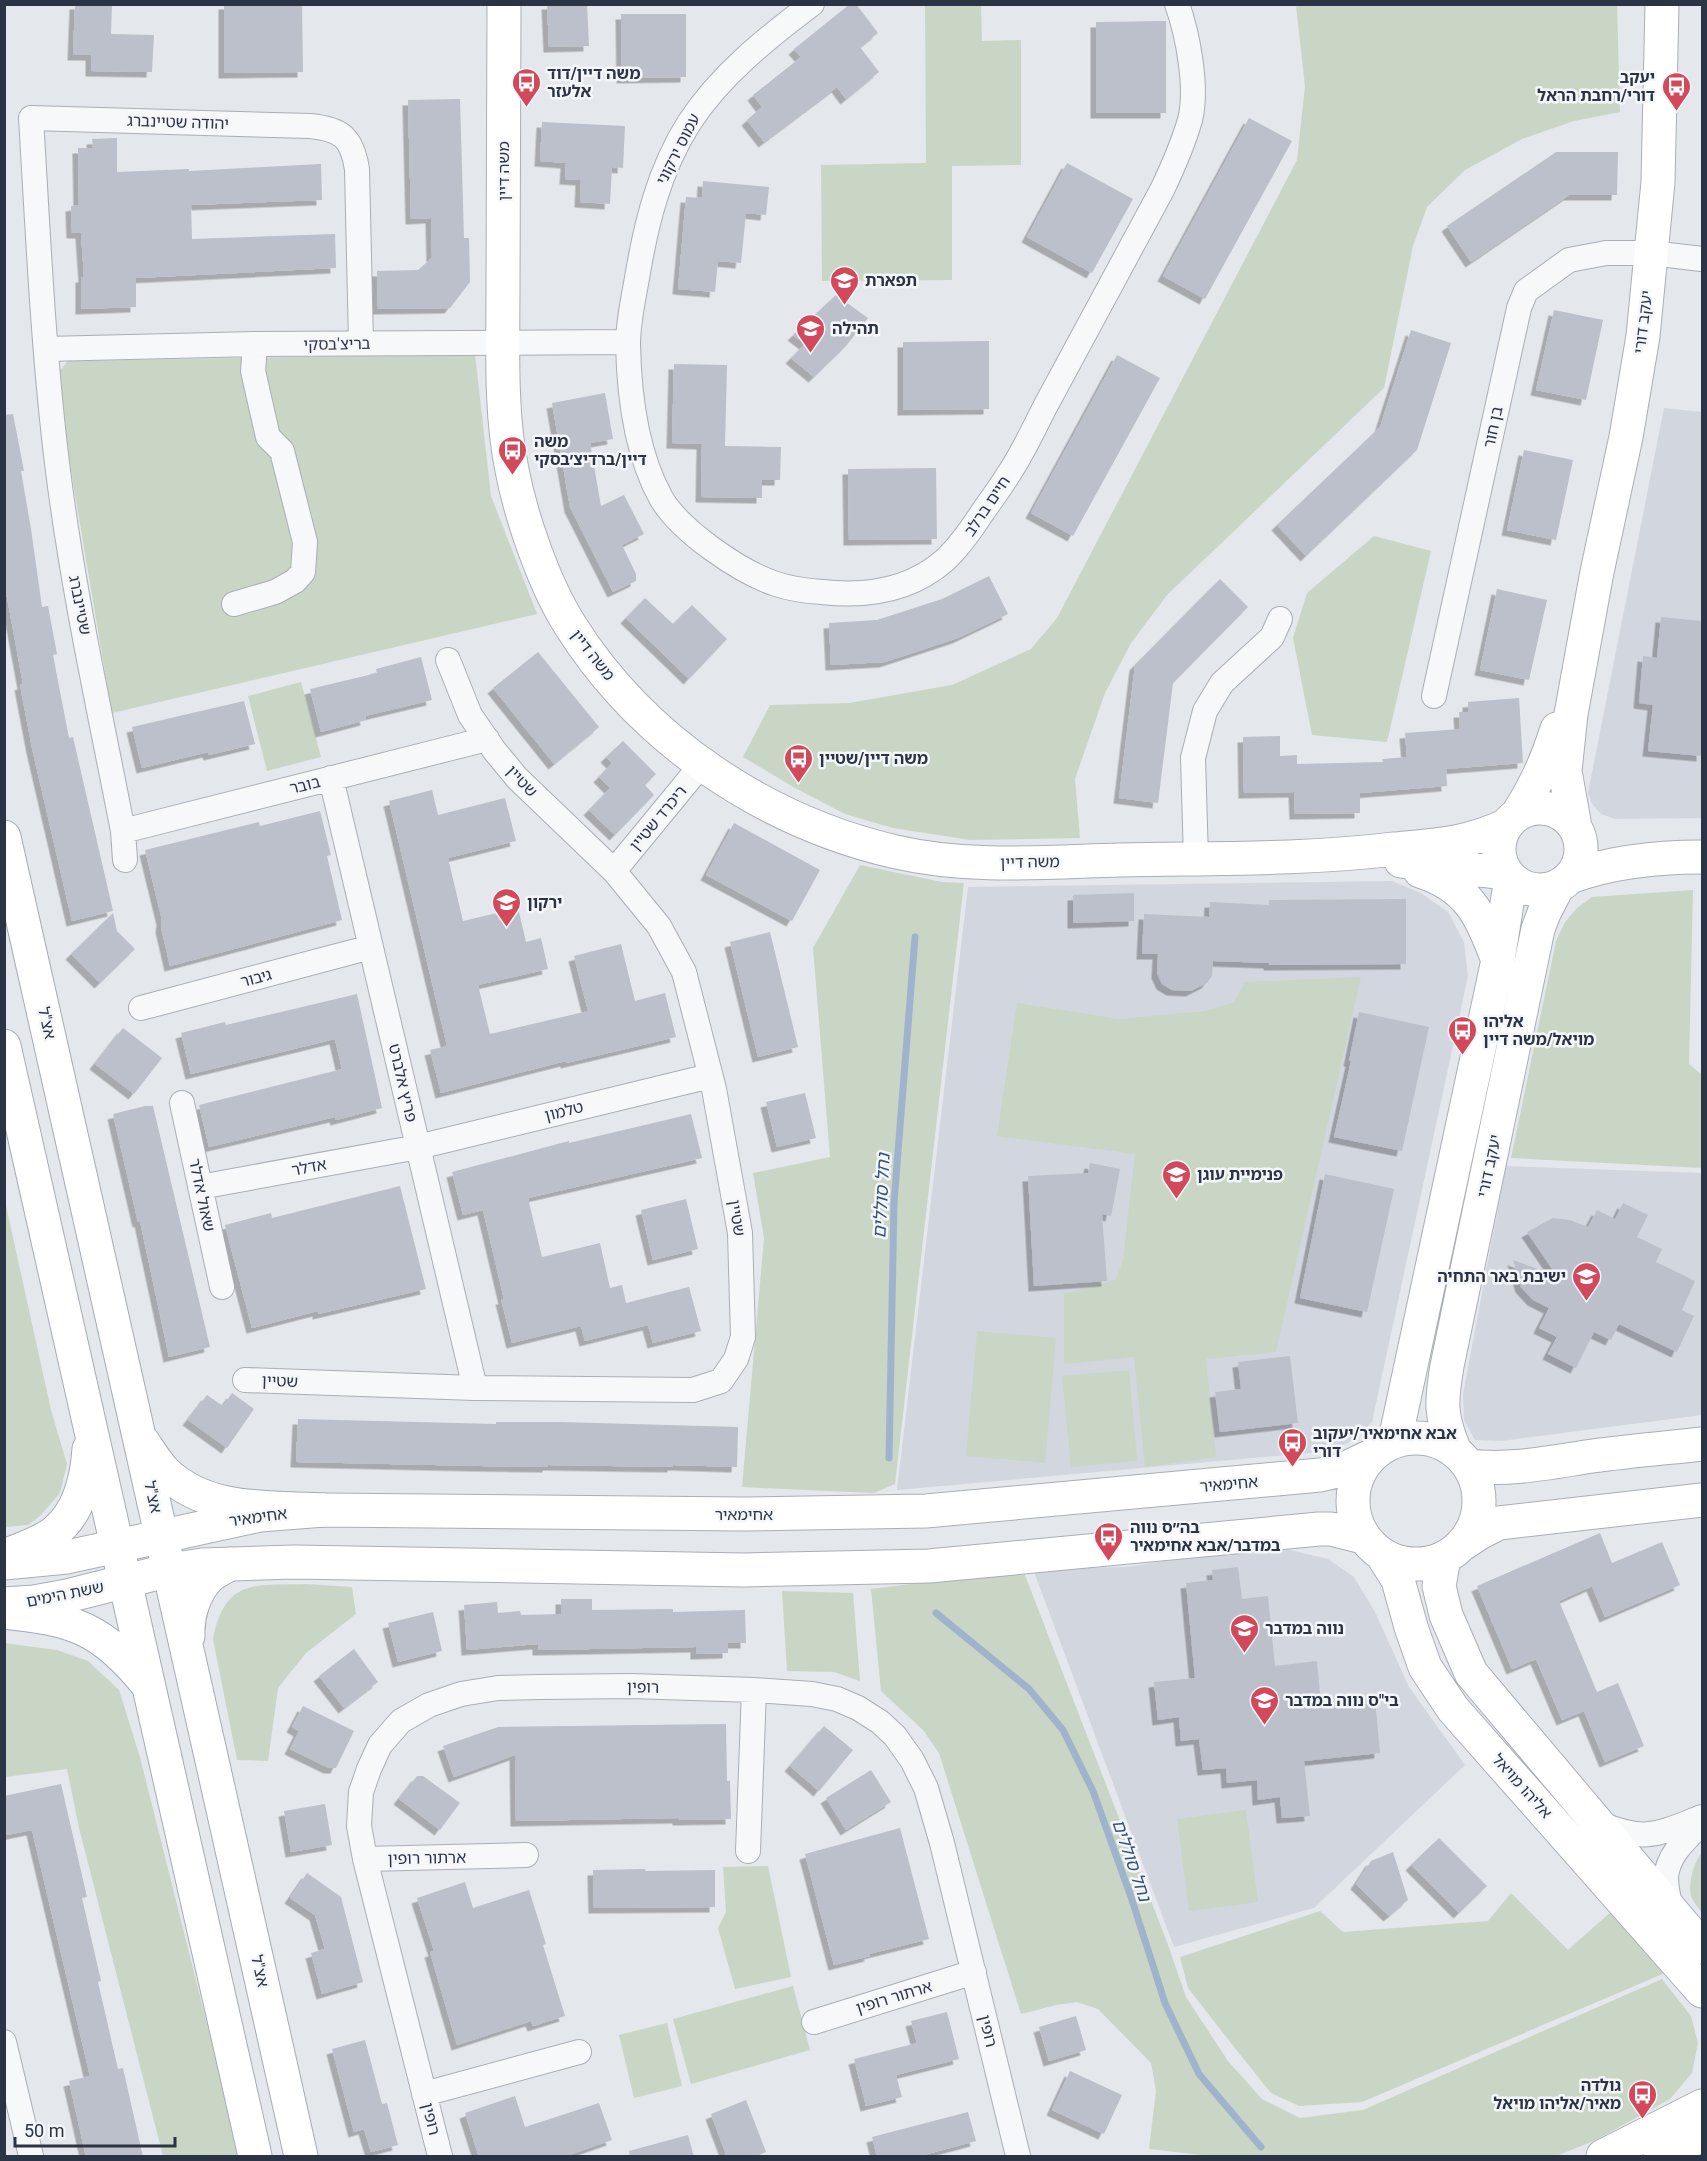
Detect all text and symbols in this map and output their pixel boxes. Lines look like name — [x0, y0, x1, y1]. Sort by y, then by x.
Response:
place label: משה דיין/דוד אלעזר — [547, 64, 640, 101]
bus stop icon: משה דיין/דוד אלעזר — [510, 66, 542, 108]
place label: יעקב דורי/רחבת הראל — [1537, 68, 1655, 105]
bus stop icon: יעקב דורי/רחבת הראל — [1660, 70, 1692, 112]
street label: עמוס ירקוני — [652, 110, 704, 188]
street label: יהודה שטיינברג — [127, 111, 229, 133]
street label: משה דיין — [494, 141, 513, 201]
school or university icon: תפארת — [828, 264, 860, 306]
place label: תפארת — [865, 271, 917, 290]
street label: יעקב דורי — [1630, 289, 1656, 355]
school or university icon: תהילה — [795, 312, 827, 354]
place label: תהילה — [832, 319, 879, 338]
street label: בריצ'בסקי — [303, 334, 371, 354]
street label: בן חור — [1479, 404, 1507, 450]
place label: משה דיין/ברדיצ׳בסקי — [534, 432, 647, 469]
bus stop icon: משה דיין/ברדיצ׳בסקי — [497, 434, 529, 476]
street label: חיים ברלב — [960, 472, 1014, 540]
street label: שטיינברג — [65, 574, 95, 636]
street label: משה דיין — [567, 626, 619, 684]
bus stop icon: משה דיין/שטיין — [782, 742, 814, 784]
place label: משה דיין/שטיין — [819, 749, 928, 768]
street label: שטיין — [503, 761, 541, 801]
street label: בובר — [288, 772, 322, 798]
street label: ריכרד שטיין — [625, 782, 691, 854]
street label: משה דיין — [1000, 852, 1060, 872]
school or university icon: ירקון — [490, 886, 522, 928]
place label: ירקון — [527, 893, 562, 912]
street label: גיבור — [238, 965, 274, 991]
street label: אצ"ל — [34, 1005, 60, 1041]
place label: אליהו מויאל/משה דיין — [1483, 1012, 1594, 1049]
bus stop icon: אליהו מויאל/משה דיין — [1446, 1014, 1478, 1056]
street label: פריץ אלברט — [385, 1042, 421, 1124]
street label: טלמון — [543, 1097, 585, 1125]
street label: יעקב דורי — [1473, 1133, 1505, 1199]
water label: נחל סוללים — [868, 1152, 894, 1239]
street label: אדלר — [290, 1154, 328, 1180]
street label: שאול אדלר — [185, 1157, 219, 1233]
school or university icon: פנימיית עוגן — [1160, 1158, 1192, 1200]
place label: פנימיית עוגן — [1197, 1165, 1283, 1184]
street label: שטיין — [725, 1199, 749, 1237]
school or university icon: ישיבת באר התחיה — [1571, 1260, 1603, 1302]
place label: ישיבת באר התחיה — [1437, 1267, 1566, 1286]
street label: שטיין — [261, 1371, 299, 1391]
place label: אבא אחימאיר/יעקוב דורי — [1313, 1424, 1457, 1461]
bus stop icon: אבא אחימאיר/יעקוב דורי — [1276, 1426, 1308, 1468]
street label: אחימאיר — [1199, 1472, 1259, 1496]
street label: אצ"ל — [140, 1479, 166, 1515]
street label: אחימאיר — [228, 1504, 288, 1530]
street label: אחימאיר — [715, 1505, 773, 1524]
place label: בה״ס נווה במדבר/אבא אחימאיר — [1130, 1518, 1281, 1555]
bus stop icon: בה״ס נווה במדבר/אבא אחימאיר — [1093, 1520, 1125, 1562]
street label: ששת הימים — [25, 1577, 105, 1611]
school or university icon: נווה במדבר — [1228, 1612, 1260, 1654]
place label: נווה במדבר — [1265, 1619, 1344, 1638]
street label: רופין — [627, 1677, 659, 1697]
school or university icon: בי"ס נווה במדבר — [1248, 1684, 1280, 1726]
place label: בי"ס נווה במדבר — [1285, 1691, 1399, 1710]
street label: אליהו מויאל — [1488, 1750, 1556, 1822]
water label: נחל סוללים — [1108, 1816, 1156, 1905]
street label: ארתור רופין — [388, 1848, 466, 1868]
street label: אצ"ל — [247, 1953, 273, 1989]
street label: ארתור רופין — [854, 1976, 934, 2018]
street label: רופין — [975, 2013, 1001, 2049]
place label: גולדה מאיר/אליהו מויאל — [1493, 2076, 1621, 2113]
bus stop icon: גולדה מאיר/אליהו מויאל — [1626, 2078, 1658, 2120]
street label: רופין — [418, 2101, 444, 2137]
scale bar — [15, 2110, 176, 2148]
text: 50 m — [24, 2120, 64, 2141]

